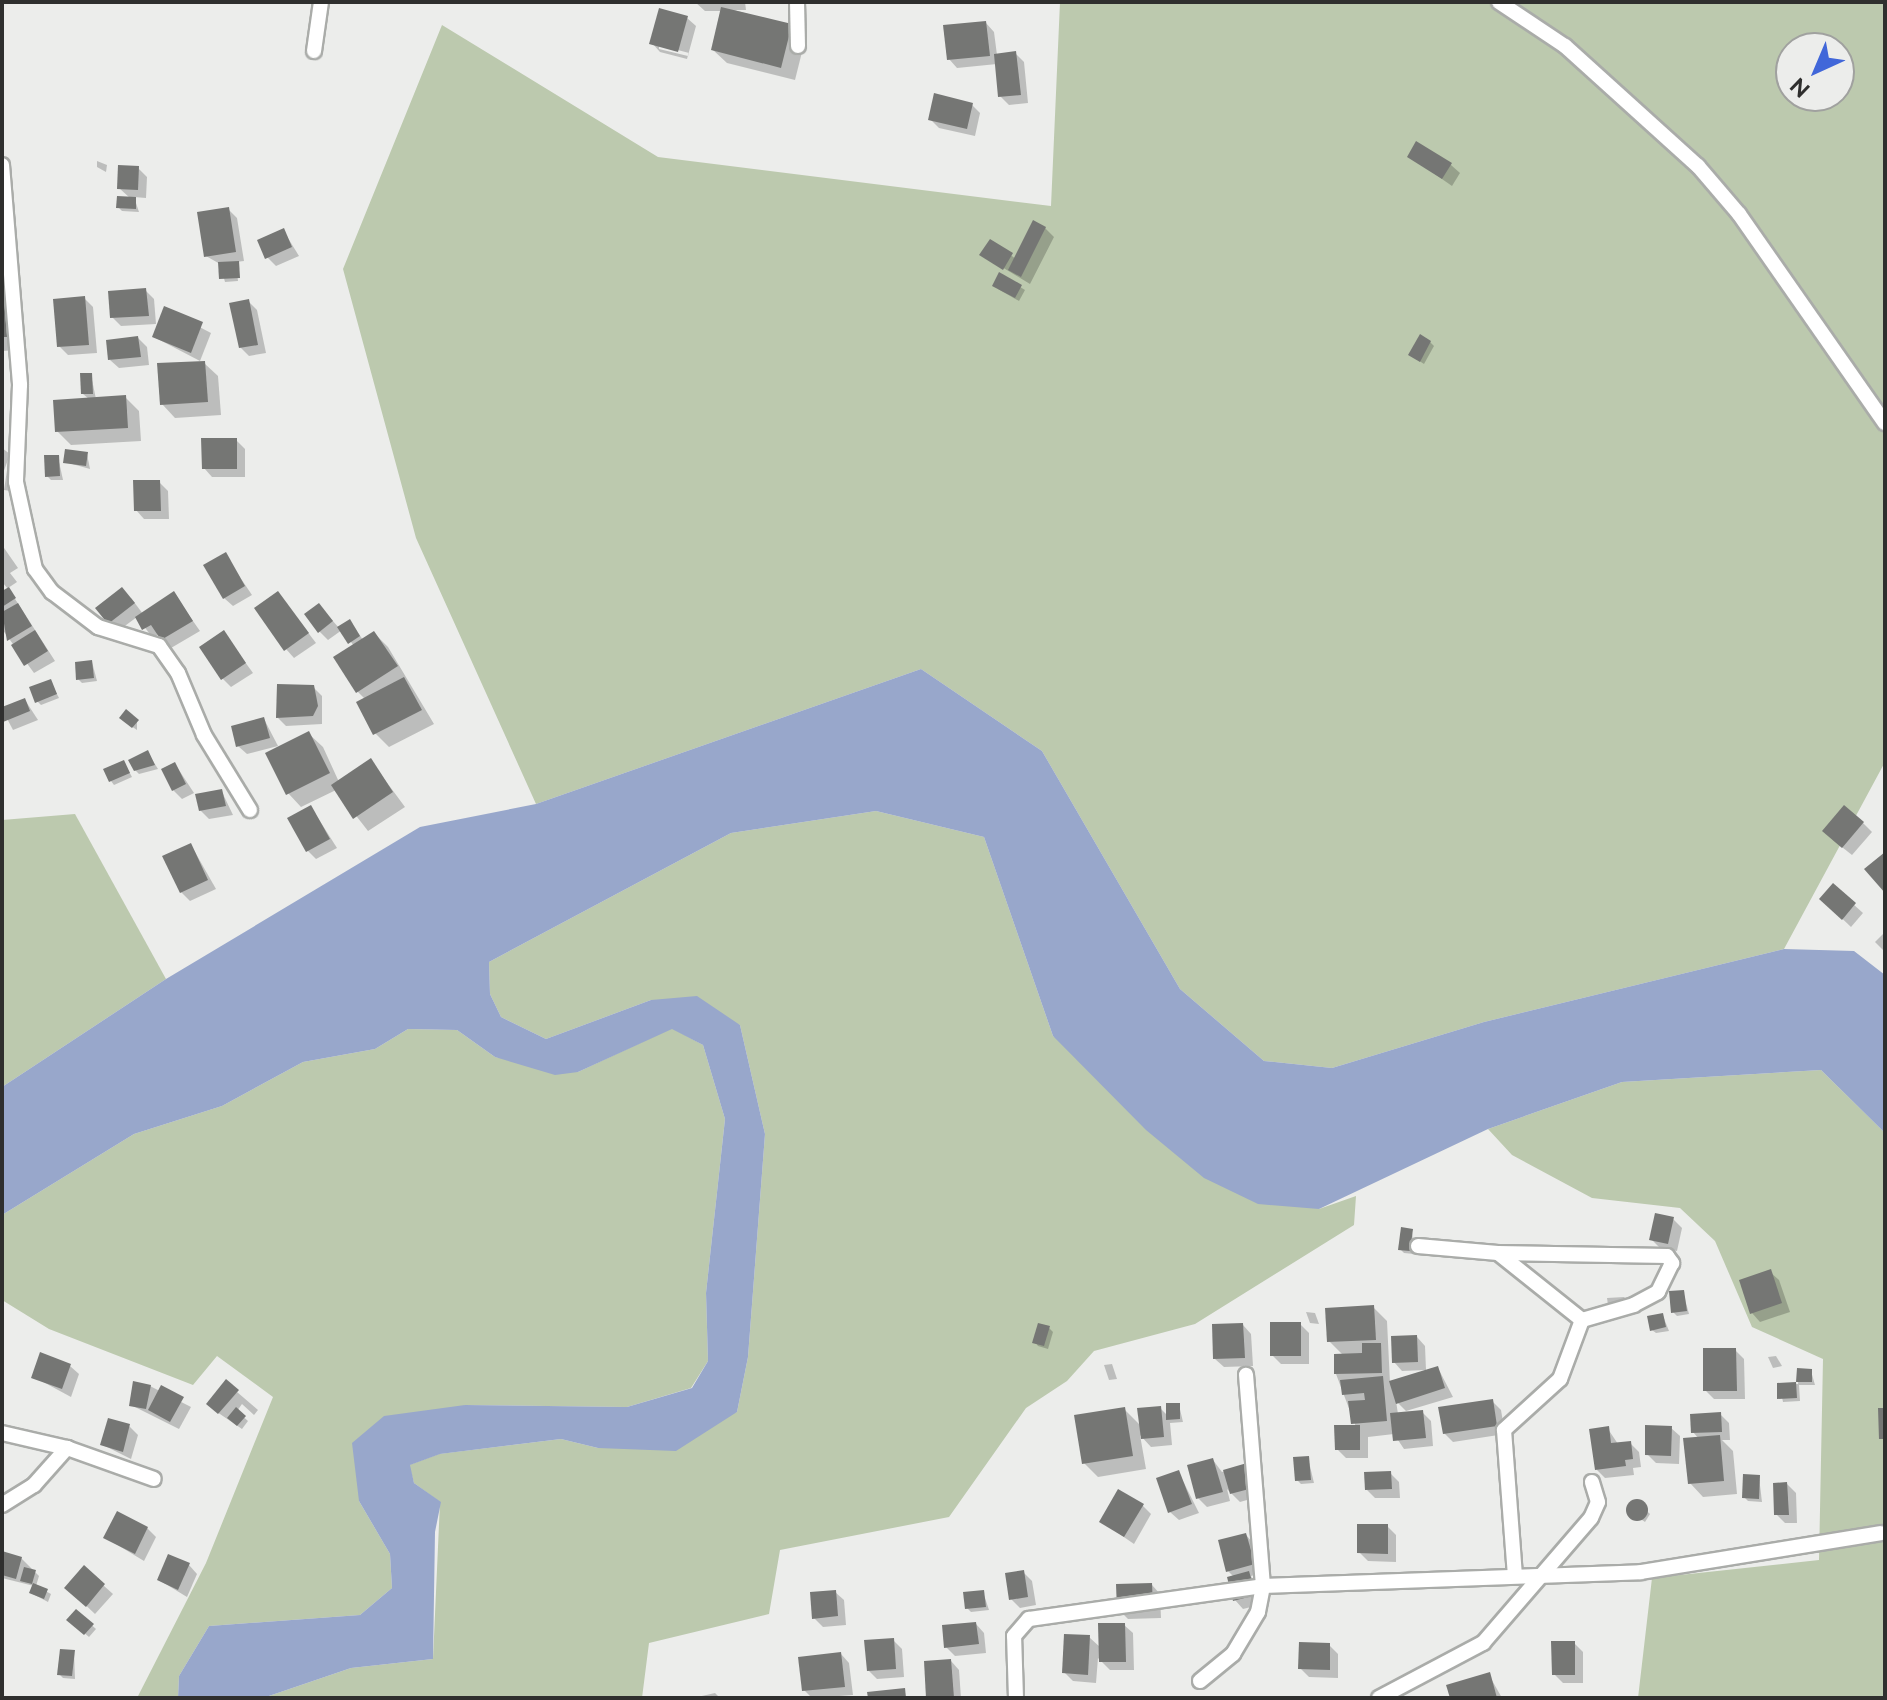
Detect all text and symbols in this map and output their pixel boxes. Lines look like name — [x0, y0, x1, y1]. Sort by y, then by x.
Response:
north arrow — [1775, 32, 1855, 112]
text: N — [1785, 73, 1815, 103]

